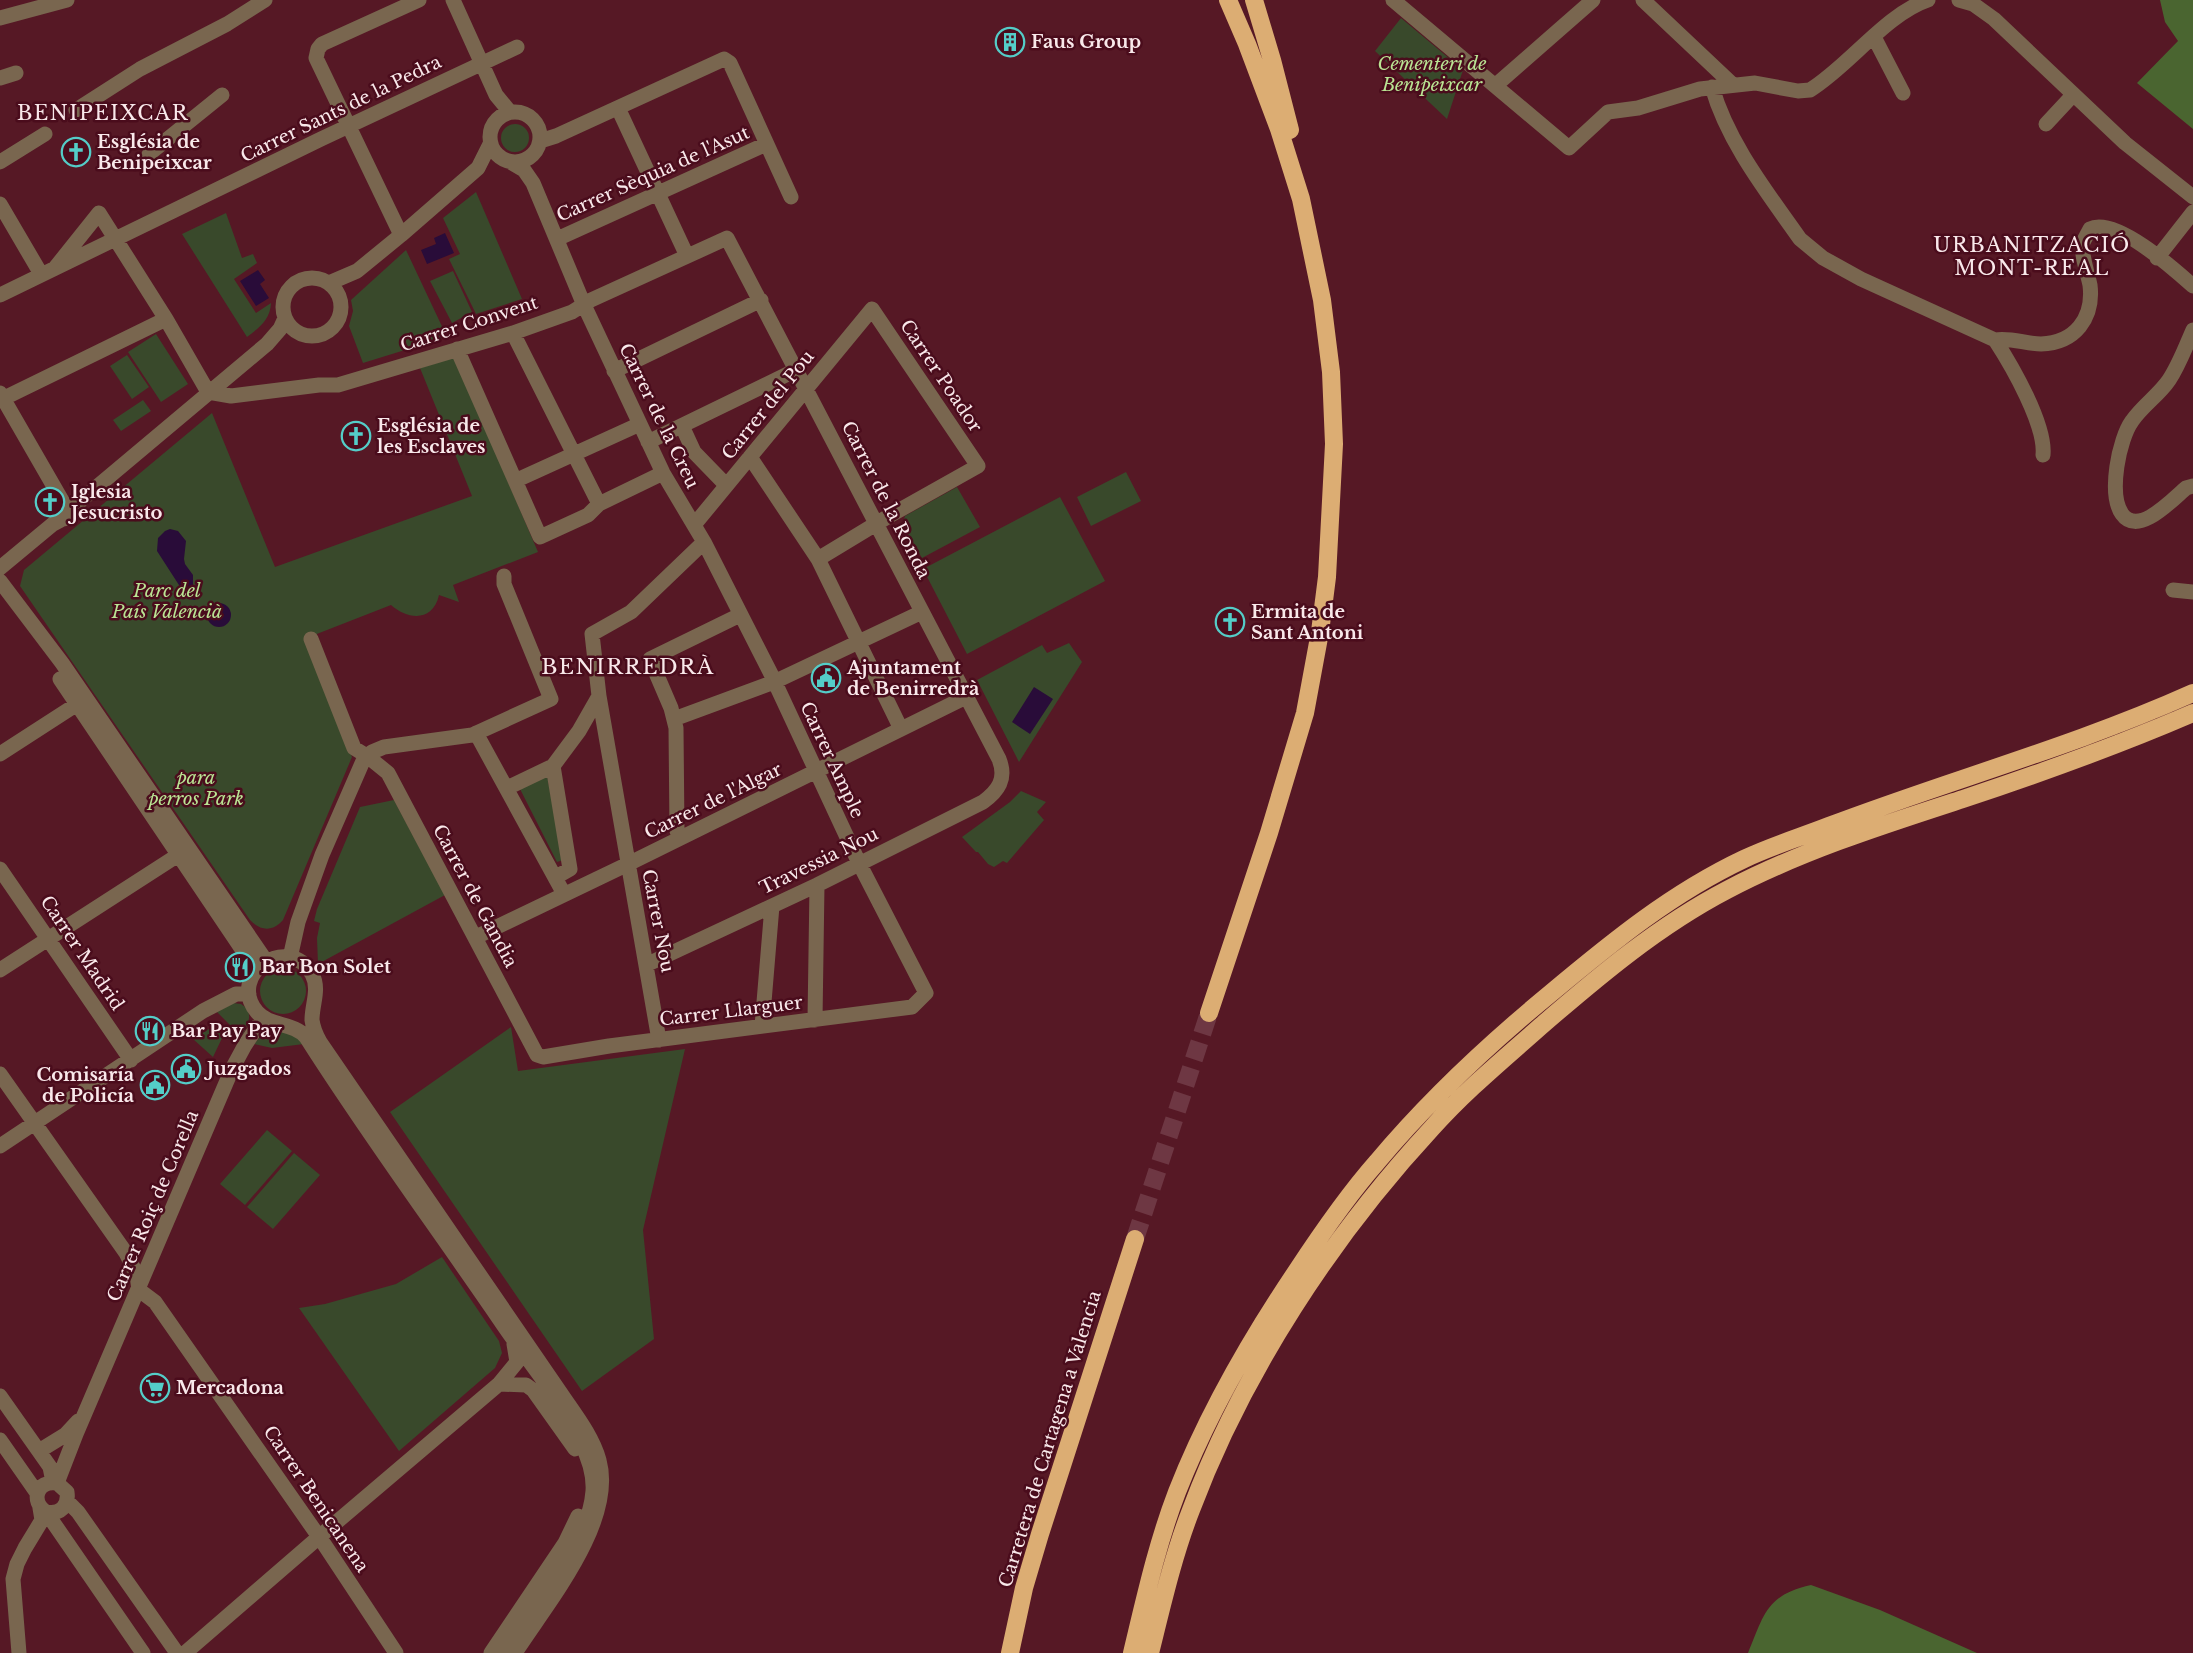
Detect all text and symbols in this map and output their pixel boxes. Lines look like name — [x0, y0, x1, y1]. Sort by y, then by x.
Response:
building icon: Faus Group — [994, 26, 1026, 58]
place label: Faus Group — [1031, 31, 1141, 53]
street label: Carrer Sants de la Pedra — [237, 51, 445, 167]
park label: Cementeri de Benipeixcar — [1377, 53, 1487, 96]
district label: BENIPEIXCAR — [17, 101, 189, 125]
street label: Carrer Sèquia de l'Asut — [553, 121, 753, 227]
place label: Església de Benipeixcar — [97, 131, 212, 174]
church icon: Església de Benipeixcar — [60, 136, 92, 168]
district label: URBANITZACIÓ MONT-REAL — [1933, 232, 2131, 280]
street label: Carrer Convent — [397, 291, 541, 357]
street label: Carrer Poador — [895, 316, 987, 437]
street label: Carrer de la Creu — [614, 340, 704, 492]
street label: Carrer del Pou — [717, 346, 819, 464]
place label: Església de les Esclaves — [377, 415, 485, 458]
street label: Carrer de la Ronda — [837, 418, 935, 582]
church icon: Església de les Esclaves — [340, 420, 372, 452]
place label: Iglesia Jesucristo — [67, 481, 163, 524]
church icon: Iglesia Jesucristo — [34, 486, 66, 518]
park label: Parc del País Valencià — [111, 580, 222, 623]
place label: Ermita de Sant Antoni — [1251, 601, 1364, 644]
church icon: Ermita de Sant Antoni — [1214, 606, 1246, 638]
district label: BENIRREDRÀ — [541, 654, 715, 680]
place label: Ajuntament de Benirredrà — [846, 657, 980, 700]
public building icon: Ajuntament de Benirredrà — [810, 662, 842, 694]
street label: Carrer Ample — [795, 698, 869, 822]
street label: Carrer de l'Algar — [641, 758, 786, 844]
park label: para perros Park — [146, 767, 244, 810]
street label: Carrer de Gandia — [428, 821, 522, 971]
street label: Travessia Nou — [756, 823, 882, 899]
street label: Carrer Nou — [637, 868, 679, 974]
street label: Carrer Madrid — [36, 891, 128, 1015]
restaurant icon: Bar Bon Solet — [224, 951, 256, 983]
place label: Bar Bon Solet — [261, 956, 391, 978]
street label: Carrer Llarguer — [658, 991, 804, 1031]
restaurant icon: Bar Pay Pay — [134, 1015, 166, 1047]
place label: Bar Pay Pay — [171, 1020, 282, 1042]
public building icon: Juzgados — [170, 1053, 202, 1085]
place label: Juzgados — [203, 1058, 291, 1080]
place label: Comisaría de Policía — [36, 1064, 135, 1107]
public building icon: Comisaría de Policía — [139, 1069, 171, 1101]
street label: Carrer Roiç de Corella — [103, 1107, 203, 1305]
street label: Carretera de Cartagena a Valencia — [994, 1288, 1106, 1590]
supermarket icon: Mercadona — [139, 1372, 171, 1404]
place label: Mercadona — [176, 1377, 285, 1399]
street label: Carrer Benicanena — [259, 1421, 373, 1577]

